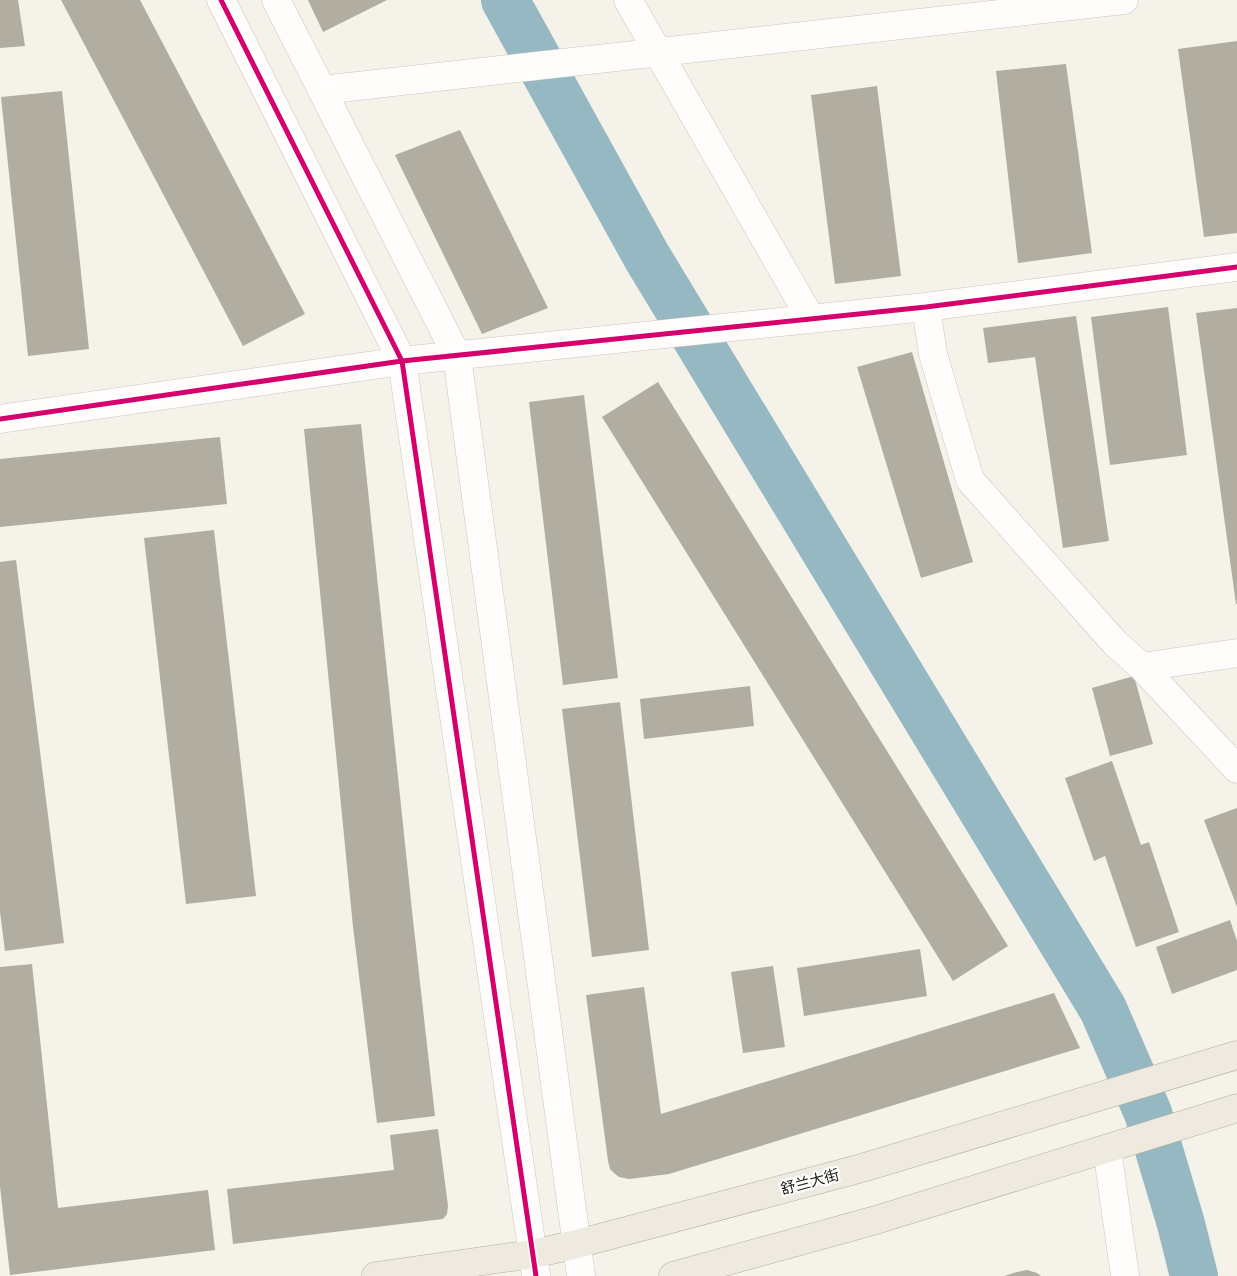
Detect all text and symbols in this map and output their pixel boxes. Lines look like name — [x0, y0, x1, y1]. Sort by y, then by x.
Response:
street label: 舒兰大街 — [779, 1166, 841, 1198]

